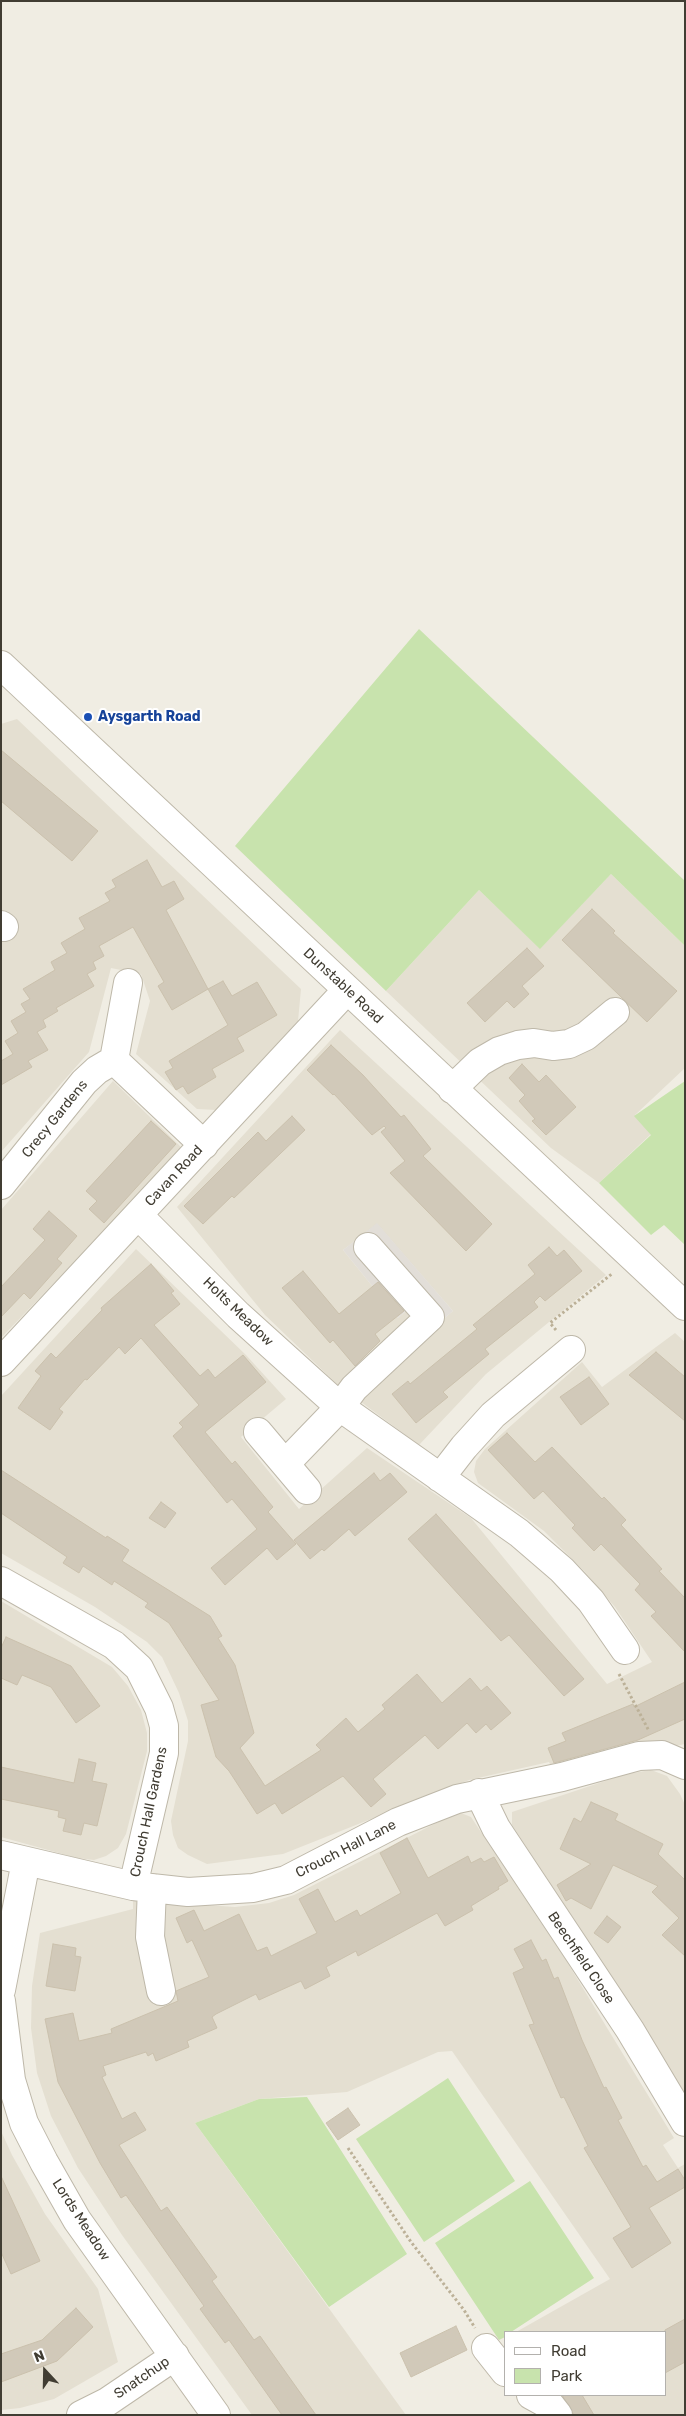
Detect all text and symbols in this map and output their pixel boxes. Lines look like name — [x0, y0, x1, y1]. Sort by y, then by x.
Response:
place label: Aysgarth Road — [98, 709, 201, 725]
marker: Aysgarth Road — [82, 711, 94, 723]
street label: Dunstable Road — [300, 945, 386, 1027]
street label: Crecy Gardens — [19, 1077, 91, 1161]
street label: Cavan Road — [142, 1142, 206, 1210]
street label: Holts Meadow — [199, 1274, 277, 1350]
street label: Crouch Hall Gardens — [127, 1745, 171, 1879]
street label: Crouch Hall Lane — [293, 1816, 399, 1882]
street label: Beechfield Close — [544, 1909, 618, 2007]
street label: Lords Meadow — [48, 2176, 114, 2264]
legend — [503, 2331, 666, 2396]
text: Road — [551, 2342, 587, 2360]
north arrow — [20, 2346, 70, 2396]
text: N — [32, 2347, 47, 2366]
street label: Snatchup — [111, 2353, 173, 2403]
text: Park — [551, 2367, 582, 2385]

